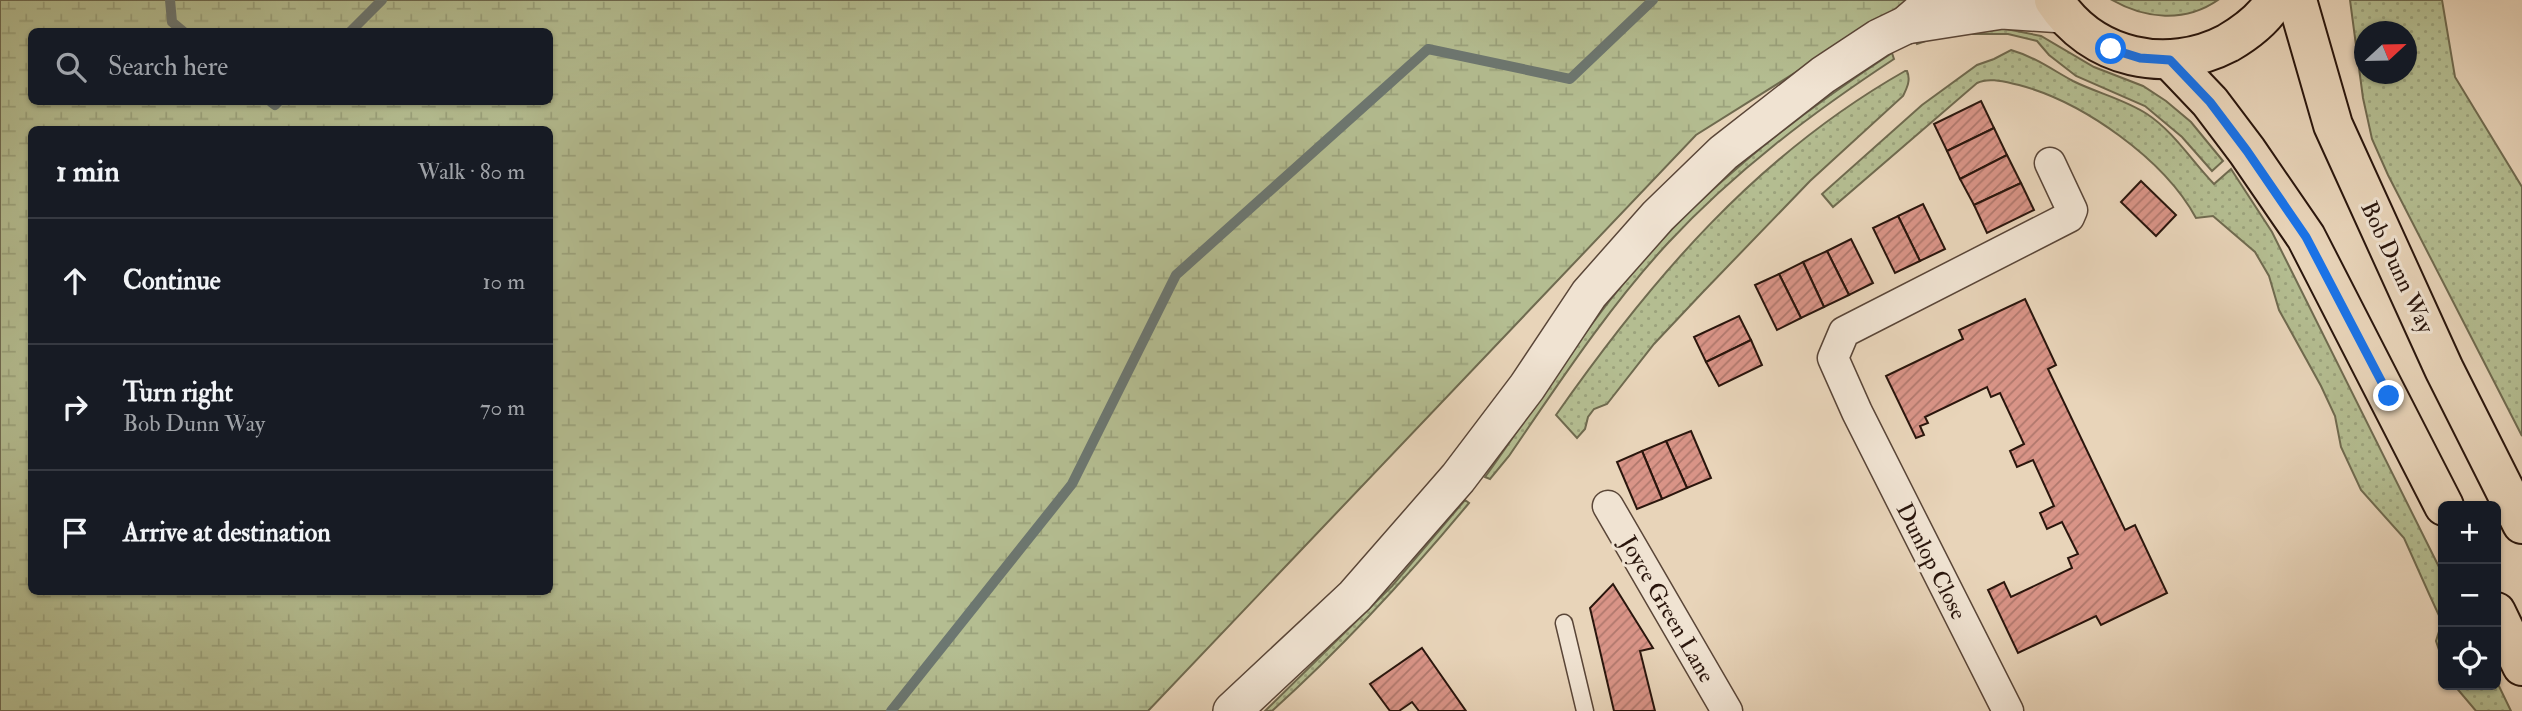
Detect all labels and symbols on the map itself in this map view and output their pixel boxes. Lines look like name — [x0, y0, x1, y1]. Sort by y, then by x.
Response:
north arrow — [2354, 21, 2417, 84]
route start — [2095, 33, 2126, 64]
street label: Bob Dunn Way — [2354, 197, 2441, 339]
route end — [2373, 380, 2404, 411]
street label: Dunlop Close — [1889, 498, 1973, 625]
street label: Joyce Green Lane — [1613, 530, 1722, 688]

